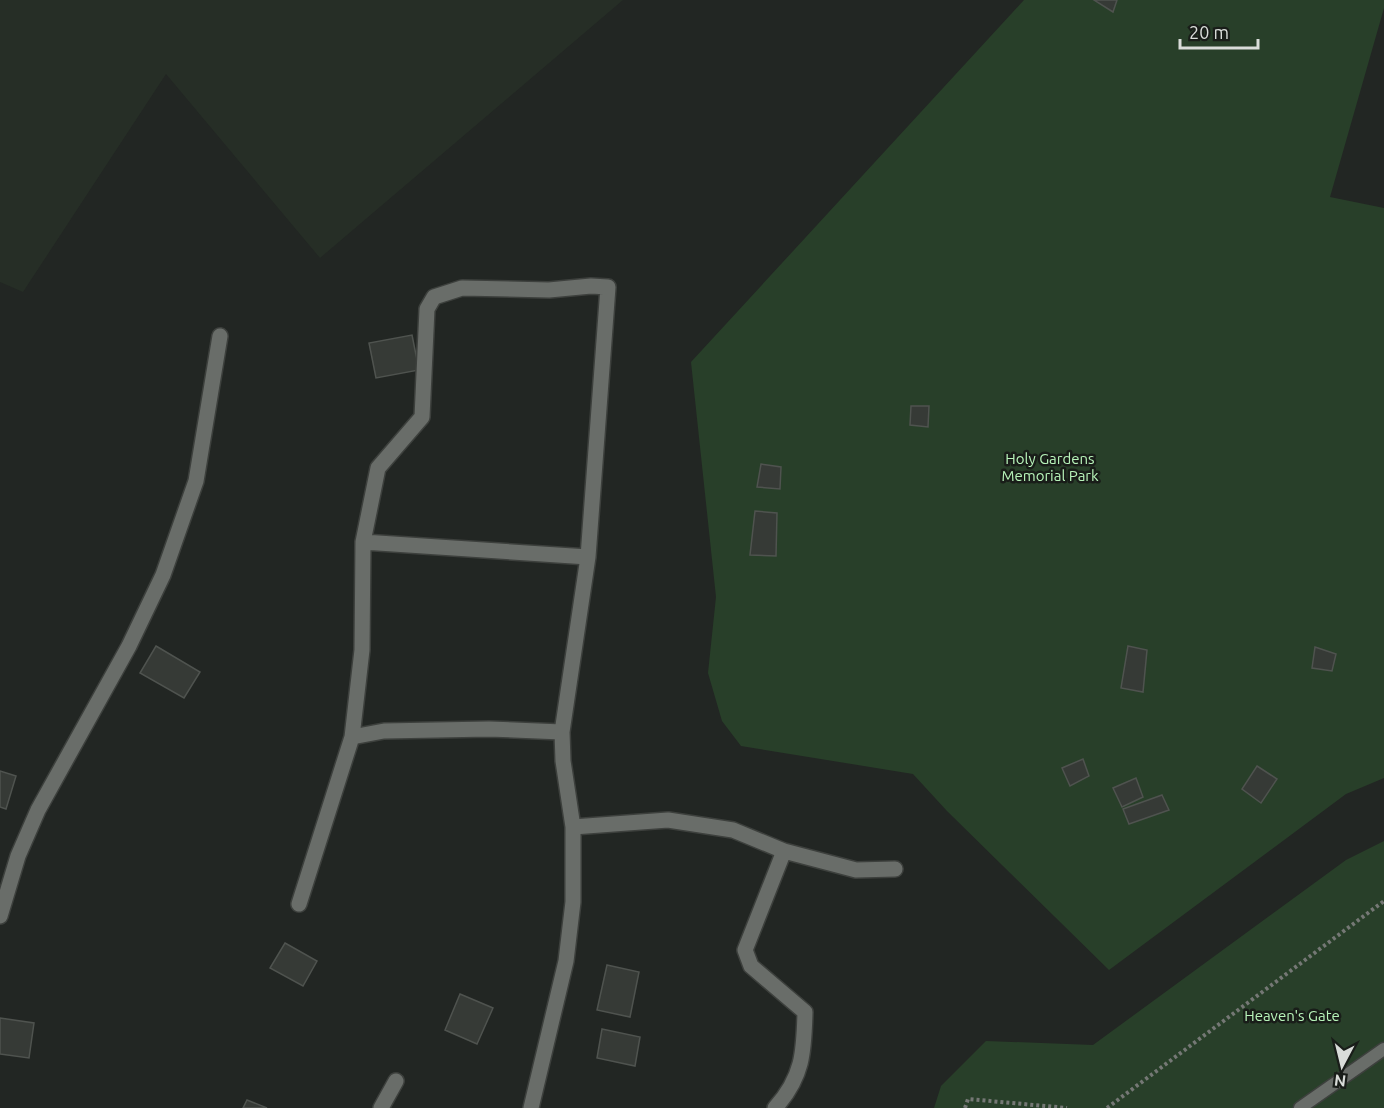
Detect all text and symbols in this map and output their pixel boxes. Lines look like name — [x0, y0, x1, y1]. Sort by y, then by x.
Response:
scale bar — [1180, 12, 1258, 50]
text: 20 m — [1189, 22, 1229, 42]
park label: Holy Gardens Memorial Park — [1001, 450, 1099, 484]
park label: Heaven's Gate — [1244, 1007, 1340, 1024]
north arrow — [1312, 1036, 1372, 1096]
text: N — [1333, 1071, 1347, 1091]

